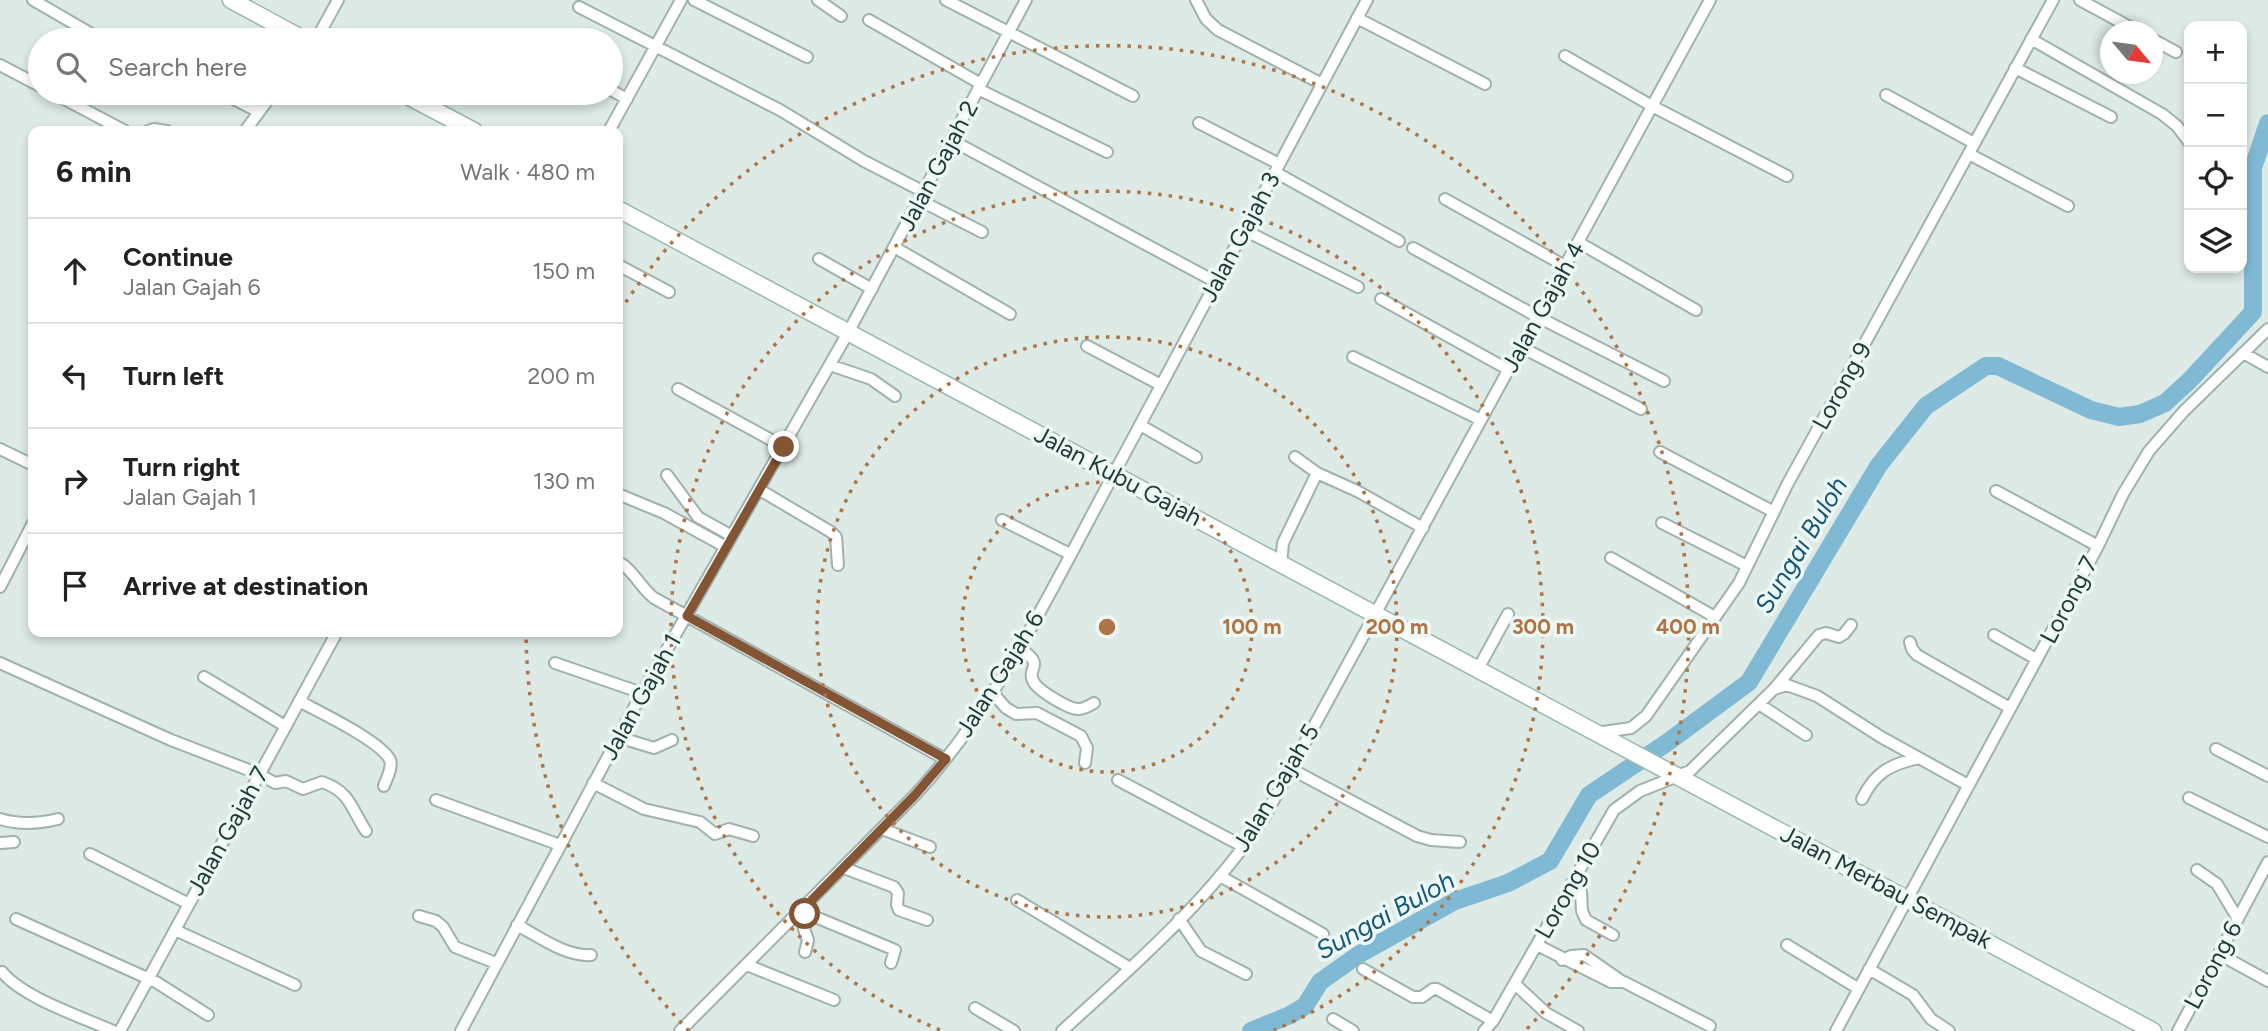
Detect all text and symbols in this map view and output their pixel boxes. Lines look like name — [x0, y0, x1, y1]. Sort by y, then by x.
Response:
north arrow — [2100, 21, 2163, 84]
map controls — [2184, 21, 2247, 273]
button: + — [2184, 21, 2247, 84]
search box — [28, 28, 623, 105]
icon: search — [52, 48, 90, 86]
text: Search here — [108, 51, 247, 83]
button: − — [2184, 84, 2247, 147]
street label: Jalan Gajah 2 — [891, 96, 984, 236]
button: locate — [2184, 147, 2247, 210]
text: 6 min — [56, 153, 132, 190]
text: Walk · 480 m — [460, 158, 595, 186]
street label: Jalan Gajah 3 — [1193, 167, 1286, 307]
button: layers — [2184, 210, 2247, 273]
street label: Jalan Gajah 4 — [1495, 236, 1590, 377]
text: Continue — [123, 241, 233, 273]
icon: ahead — [56, 252, 94, 290]
text: 150 m — [532, 257, 595, 285]
text: Jalan Gajah 6 — [123, 273, 261, 301]
street label: Lorong 9 — [1806, 337, 1877, 435]
icon: left — [56, 357, 94, 395]
text: Turn left — [123, 360, 224, 392]
text: 200 m — [527, 362, 595, 390]
street label: Jalan Kubu Gajah — [1030, 419, 1207, 532]
route end — [768, 431, 799, 462]
text: Turn right — [123, 451, 240, 483]
icon: right — [56, 462, 94, 500]
text: 130 m — [533, 467, 595, 495]
water label: Sungai Buloh — [1748, 471, 1854, 619]
text: Jalan Gajah 1 — [123, 483, 257, 511]
street label: Lorong 7 — [2034, 551, 2104, 648]
icon: arrive — [56, 567, 94, 605]
text: Arrive at destination — [123, 570, 368, 602]
street label: Jalan Gajah 6 — [949, 605, 1050, 742]
text: 100 m — [1222, 614, 1282, 639]
text: 200 m — [1366, 614, 1428, 639]
text: 300 m — [1512, 614, 1574, 639]
text: 400 m — [1656, 614, 1720, 639]
centre of rings — [1095, 615, 1119, 639]
street label: Jalan Gajah 1 — [594, 629, 687, 765]
street label: Jalan Gajah 5 — [1226, 719, 1325, 857]
street label: Jalan Gajah 7 — [180, 761, 275, 900]
street label: Jalan Merbau Sempak — [1776, 819, 1997, 955]
street label: Lorong 10 — [1528, 836, 1607, 943]
water label: Sungai Buloh — [1310, 864, 1460, 966]
route start — [789, 898, 820, 929]
street label: Lorong 6 — [2177, 916, 2248, 1014]

